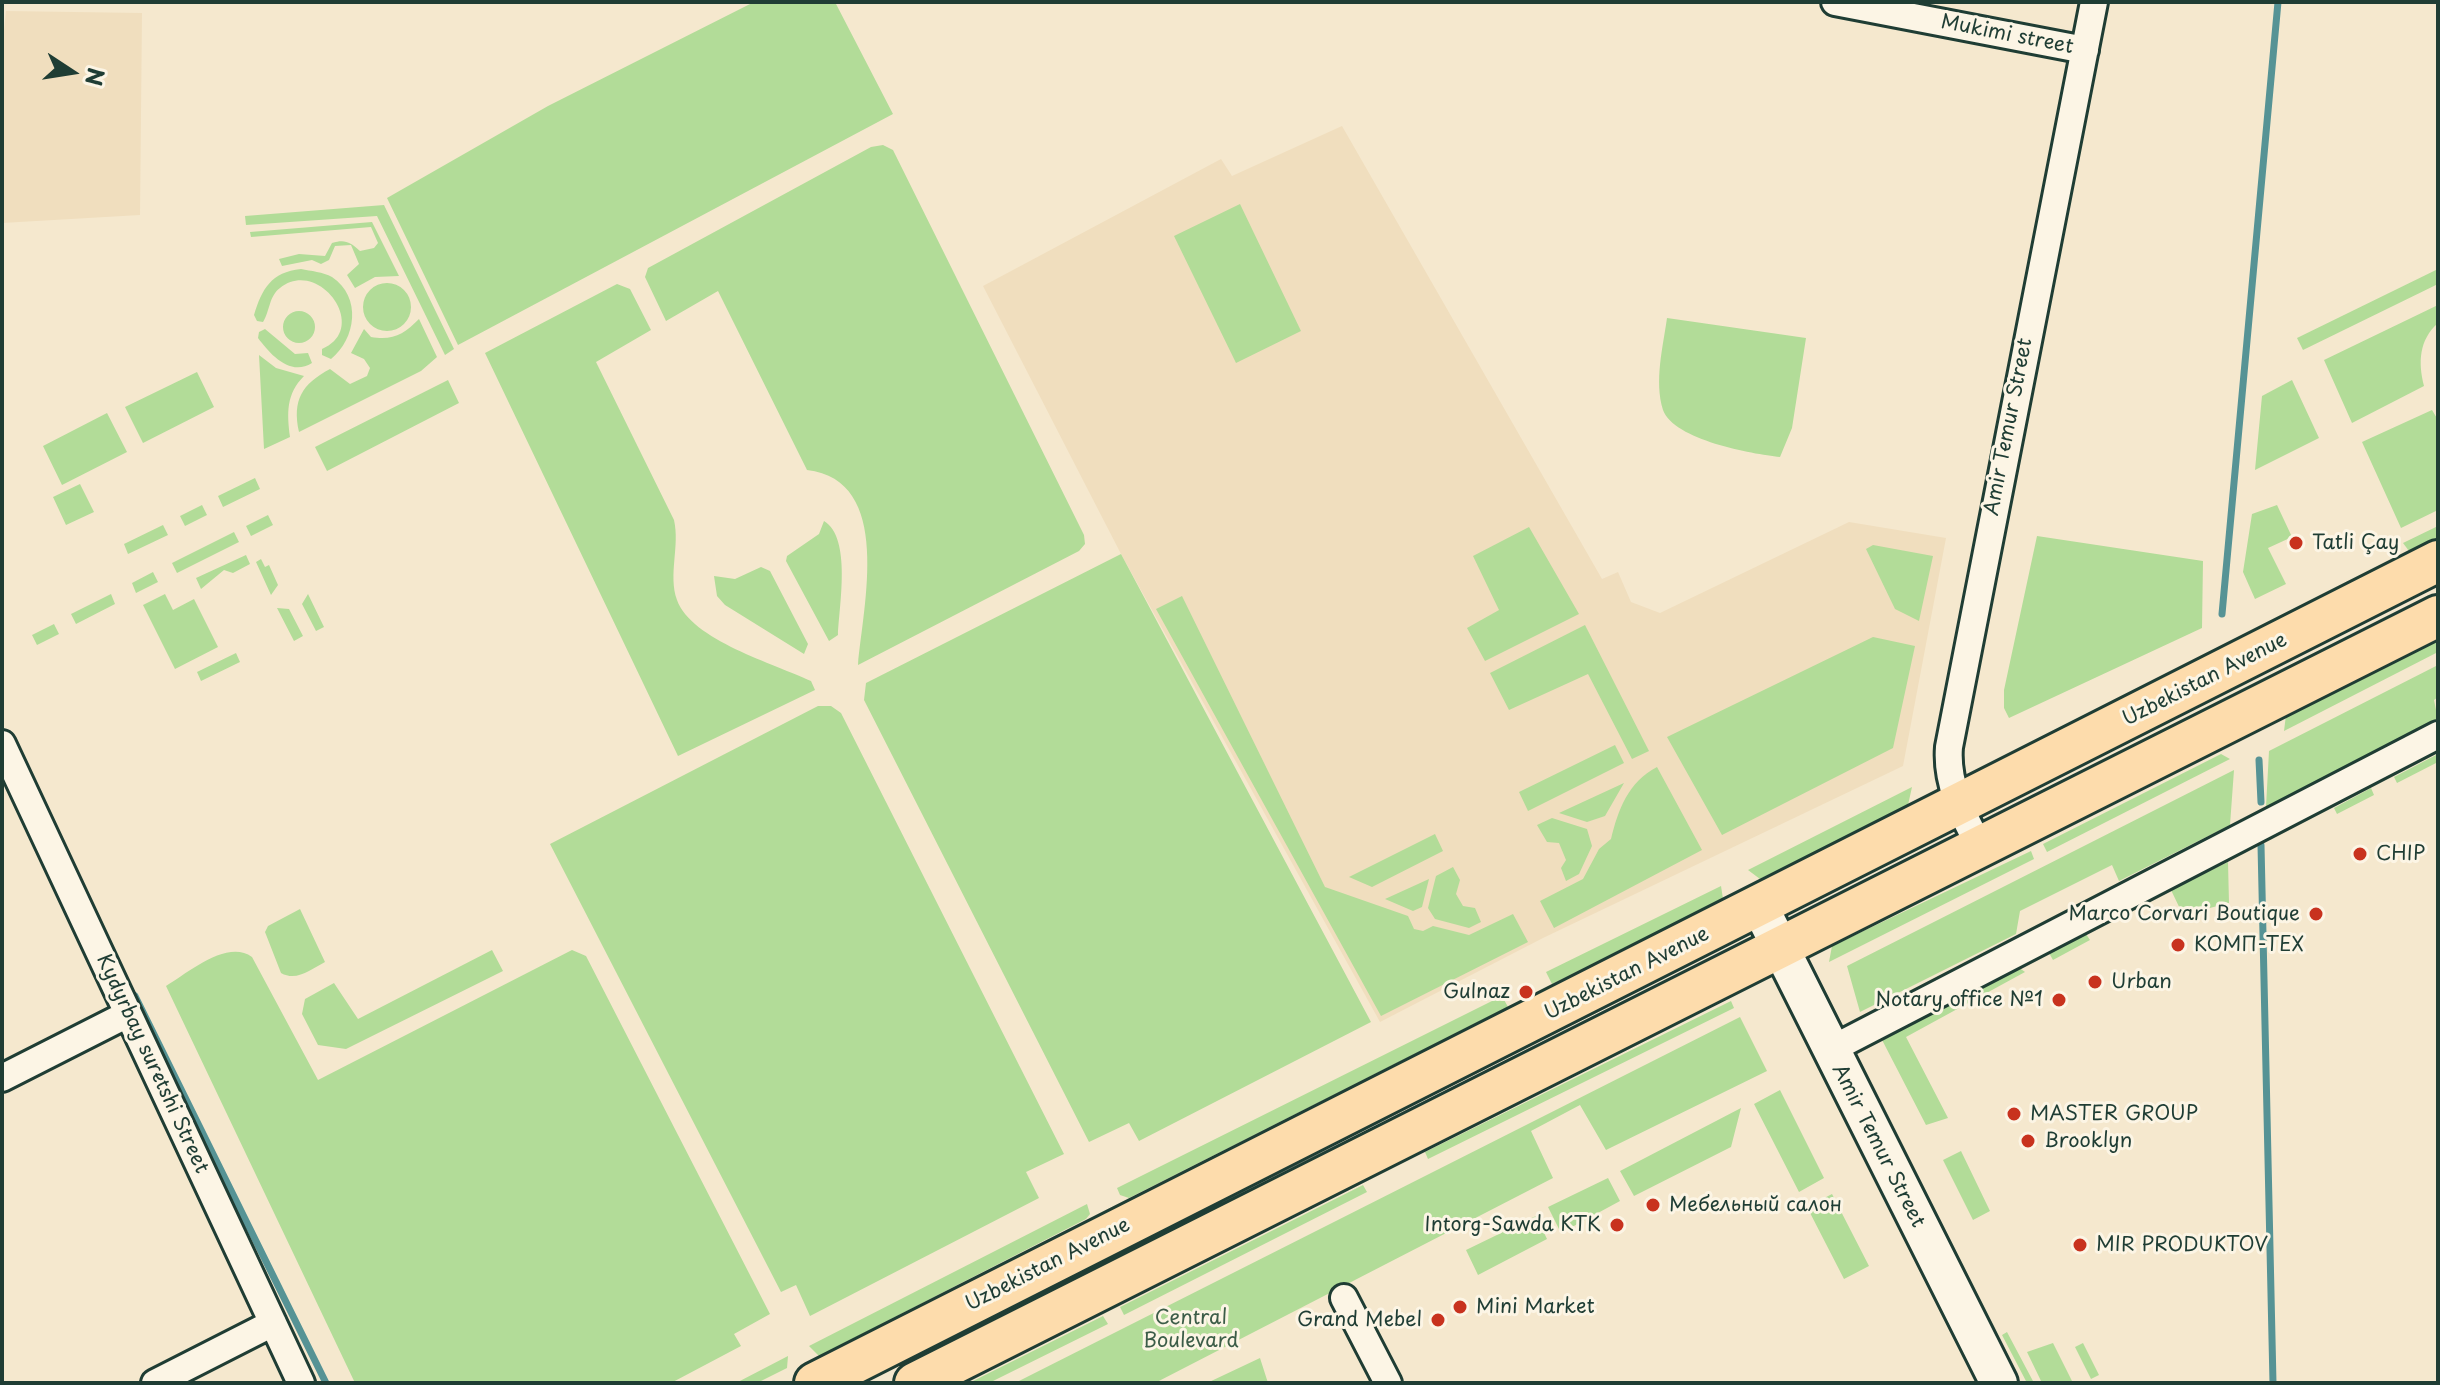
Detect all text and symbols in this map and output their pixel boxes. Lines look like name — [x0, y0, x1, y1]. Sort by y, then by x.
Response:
street label: Mukimi street — [1939, 10, 2075, 60]
north arrow — [32, 32, 112, 112]
text: N — [78, 65, 114, 89]
street label: Amir Temur Street — [1980, 336, 2038, 518]
place label: Tatli Çay — [2312, 531, 2399, 555]
marker: Tatli Çay — [2287, 534, 2305, 552]
street label: Uzbekistan Avenue — [2119, 628, 2291, 732]
place label: CHIP — [2376, 842, 2425, 866]
marker: CHIP — [2351, 845, 2369, 863]
place label: Marco Corvari Boutique — [2068, 902, 2300, 926]
marker: Marco Corvari Boutique — [2307, 905, 2325, 923]
street label: Uzbekistan Avenue — [1541, 922, 1713, 1026]
place label: КОМП-ТЕХ — [2194, 933, 2304, 957]
marker: КОМП-ТЕХ — [2169, 936, 2187, 954]
street label: Kydyrbay suretshi Street — [91, 951, 213, 1177]
place label: Urban — [2111, 970, 2172, 994]
marker: Urban — [2086, 973, 2104, 991]
place label: Gulnaz — [1443, 980, 1510, 1004]
marker: Gulnaz — [1517, 983, 1535, 1001]
place label: Notary office №1 — [1876, 988, 2043, 1012]
marker: Notary office №1 — [2050, 991, 2068, 1009]
street label: Amir Temur Street — [1826, 1060, 1930, 1232]
place label: MASTER GROUP — [2030, 1102, 2198, 1126]
marker: MASTER GROUP — [2005, 1105, 2023, 1123]
place label: Brooklyn — [2044, 1129, 2132, 1153]
marker: Brooklyn — [2019, 1132, 2037, 1150]
place label: Мебельный салон — [1669, 1193, 1842, 1217]
marker: Мебельный салон — [1644, 1196, 1662, 1214]
street label: Uzbekistan Avenue — [962, 1213, 1134, 1317]
place label: Intorg-Sawda KTK — [1425, 1213, 1601, 1237]
marker: Intorg-Sawda KTK — [1608, 1216, 1626, 1234]
place label: MIR PRODUKTOV — [2096, 1233, 2268, 1257]
marker: MIR PRODUKTOV — [2071, 1236, 2089, 1254]
place label: Mini Market — [1476, 1295, 1595, 1319]
marker: Mini Market — [1451, 1298, 1469, 1316]
park label: Central Boulevard — [1143, 1306, 1239, 1353]
place label: Grand Mebel — [1297, 1308, 1422, 1332]
marker: Grand Mebel — [1429, 1311, 1447, 1329]

